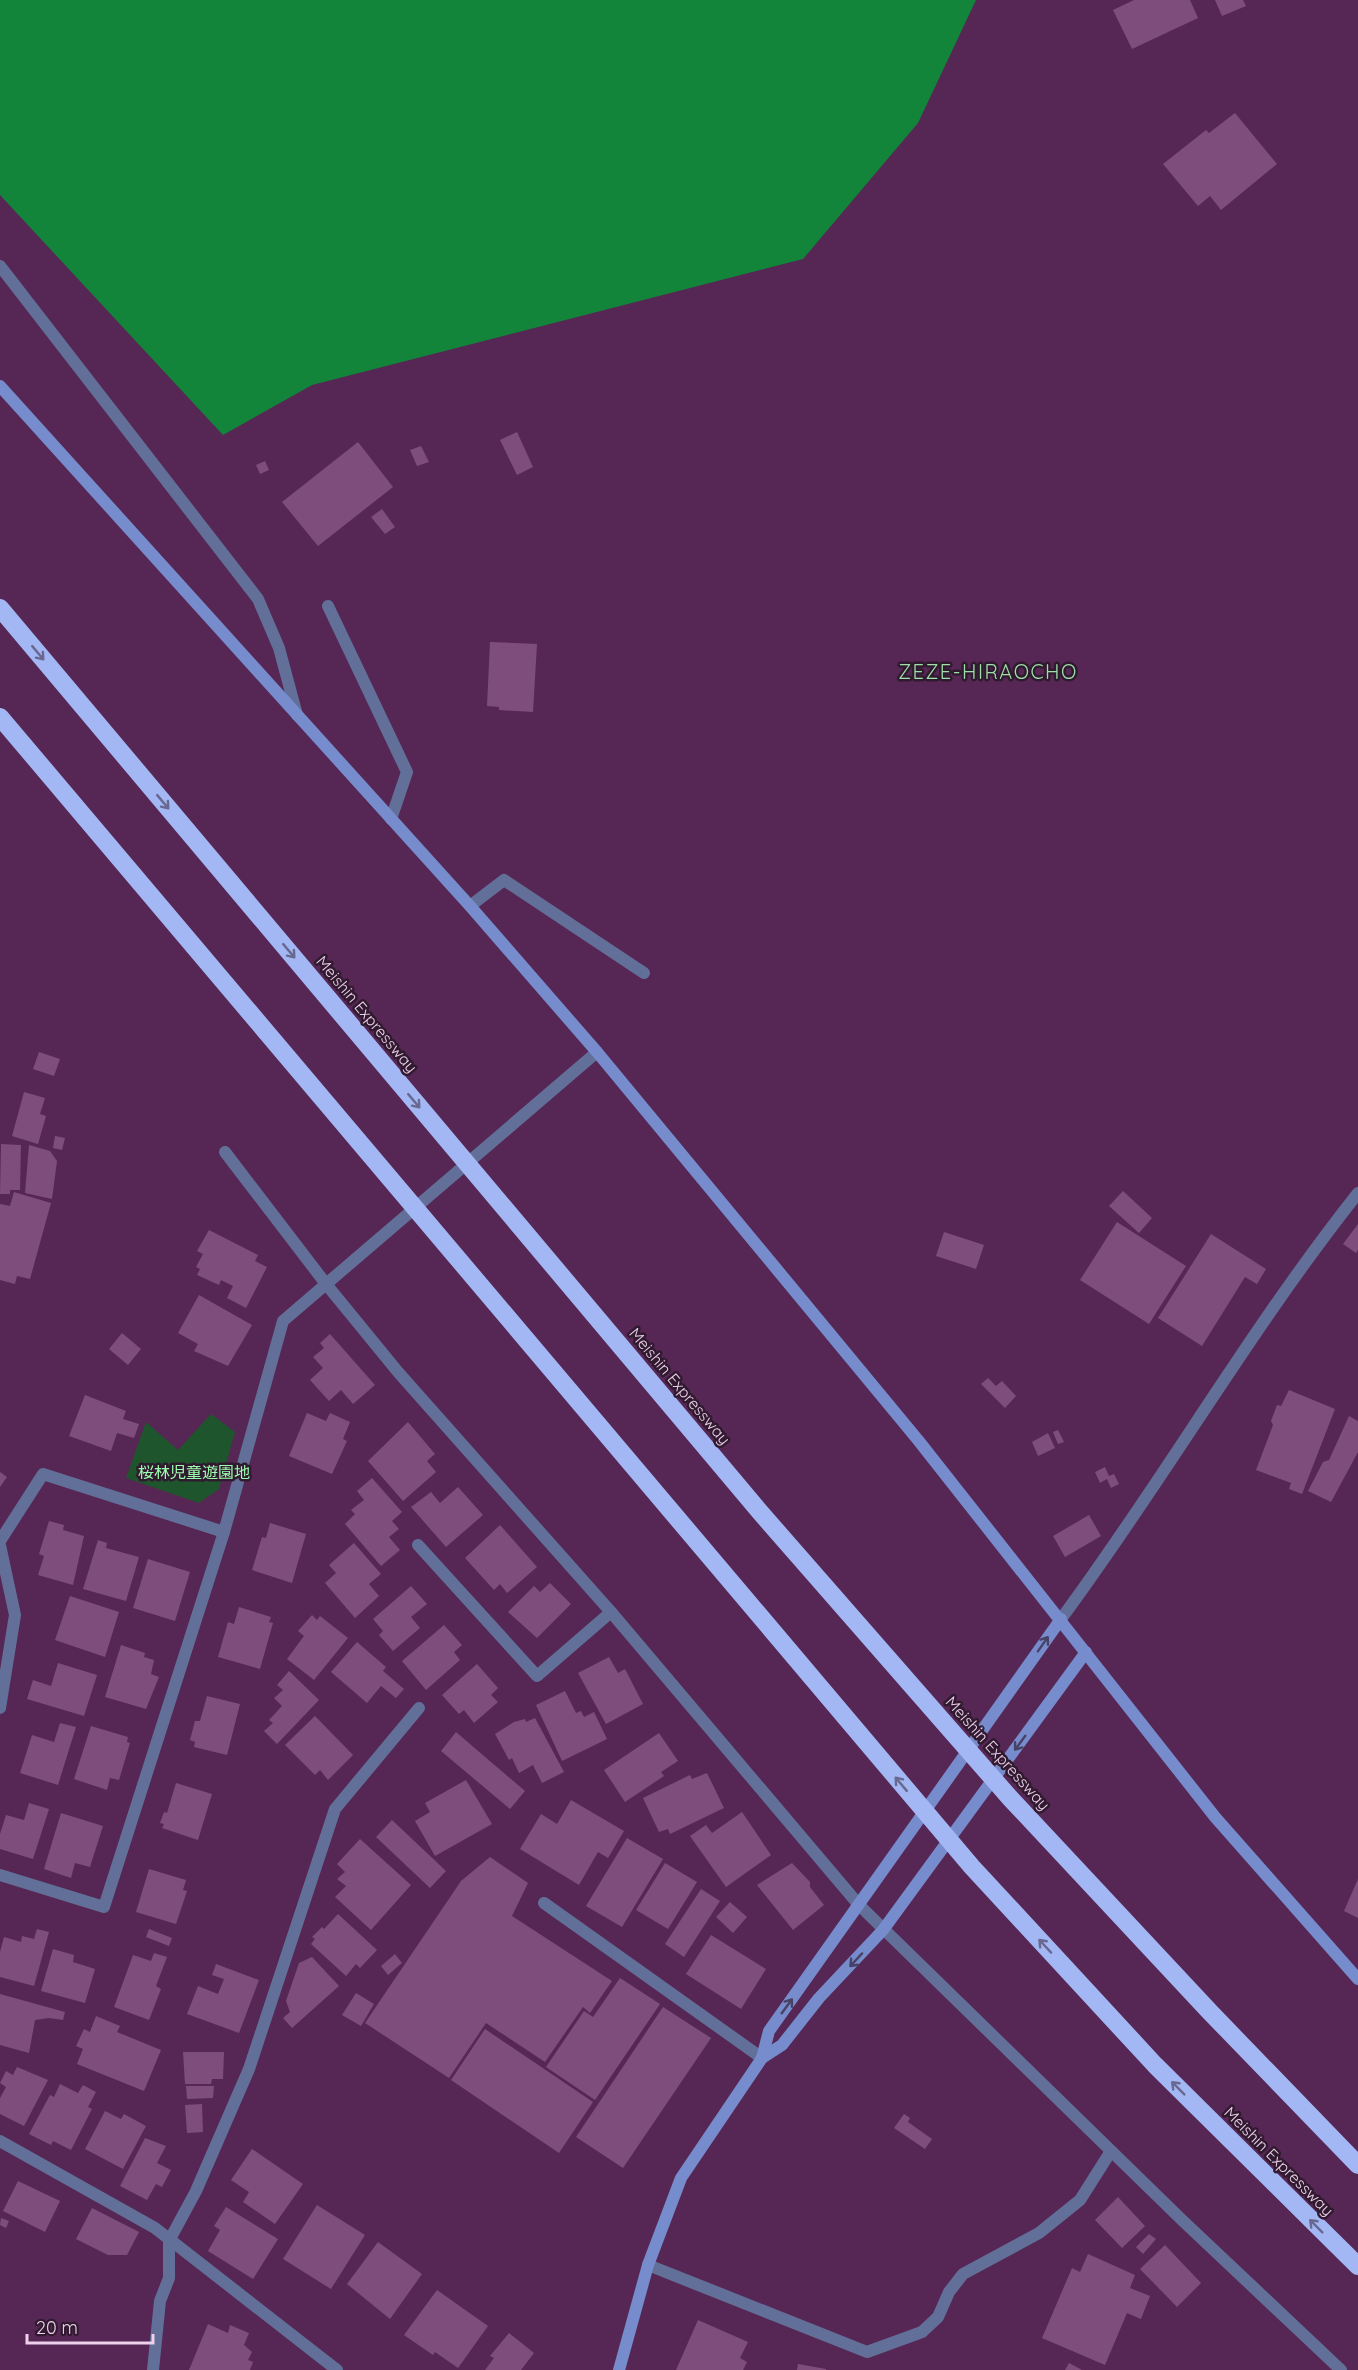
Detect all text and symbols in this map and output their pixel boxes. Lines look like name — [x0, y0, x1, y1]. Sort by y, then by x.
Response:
one-way arrow — [31, 645, 44, 661]
district label: ZEZE-HIRAOCHO — [898, 659, 1078, 684]
one-way arrow — [156, 794, 170, 809]
one-way arrow — [282, 943, 295, 959]
street label: Meishin Expressway — [312, 951, 422, 1077]
one-way arrow — [407, 1092, 420, 1108]
street label: Meishin Expressway — [625, 1323, 735, 1449]
park label: 桜林児童遊園地 — [138, 1462, 250, 1482]
one-way arrow — [1037, 1636, 1049, 1653]
street label: Meishin Expressway — [942, 1692, 1054, 1814]
one-way arrow — [1014, 1735, 1026, 1751]
one-way arrow — [894, 1777, 908, 1792]
one-way arrow — [1037, 1938, 1052, 1953]
one-way arrow — [848, 1952, 863, 1967]
one-way arrow — [781, 1999, 793, 2015]
one-way arrow — [1171, 2080, 1186, 2095]
street label: Meishin Expressway — [1220, 2102, 1338, 2220]
one-way arrow — [1309, 2218, 1323, 2233]
scale bar — [27, 2307, 153, 2345]
text: 20 m — [36, 2316, 78, 2339]

